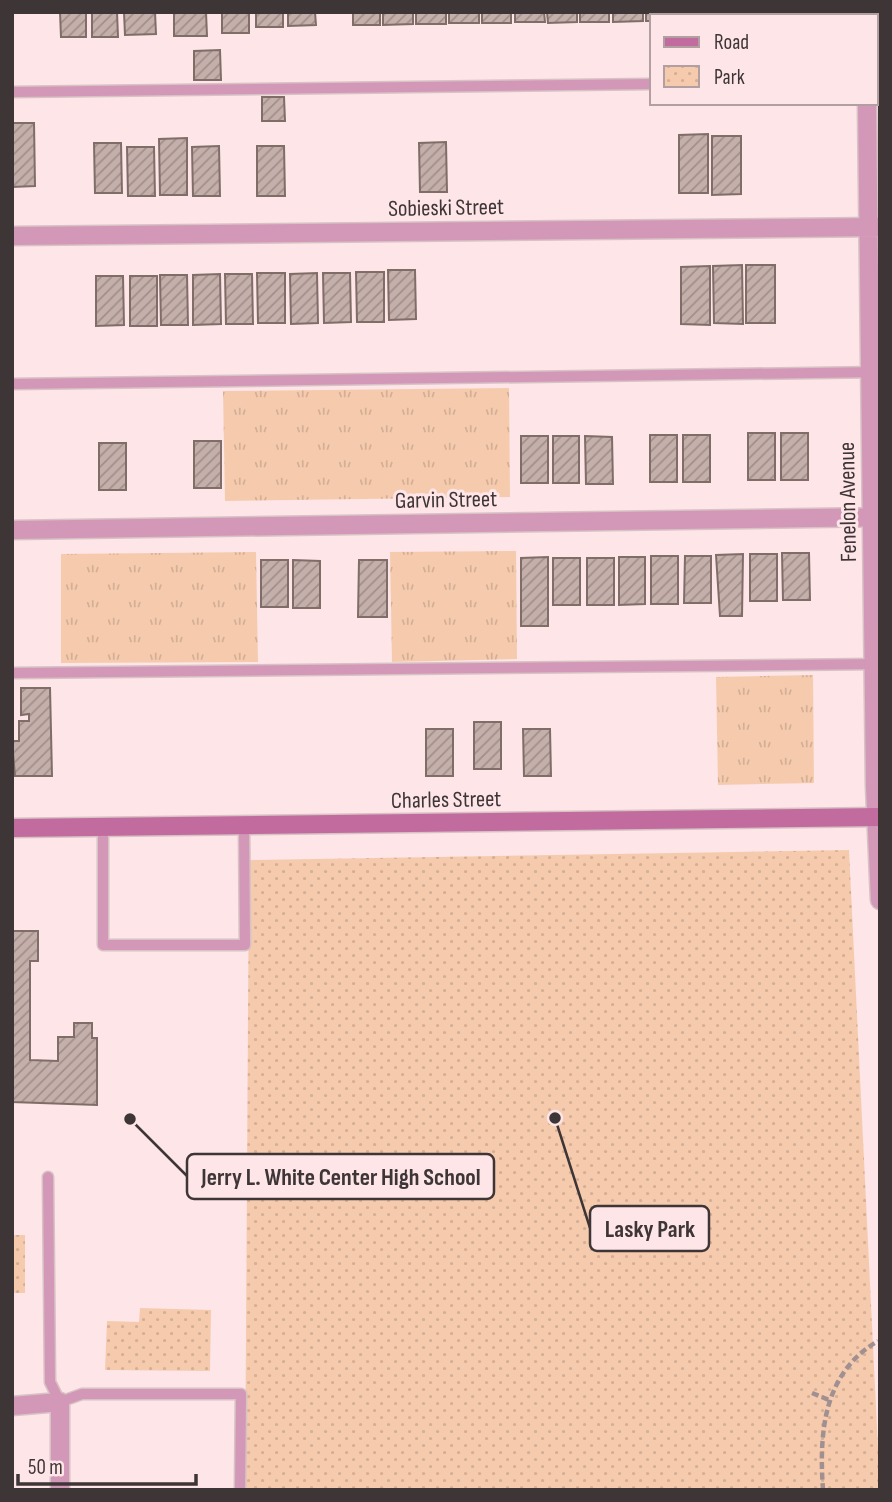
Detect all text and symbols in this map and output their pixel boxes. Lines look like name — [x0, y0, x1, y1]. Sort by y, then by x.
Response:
legend — [650, 14, 878, 105]
text: Road — [714, 30, 749, 55]
text: Park — [714, 65, 745, 90]
street label: Sobieski Street — [388, 193, 504, 223]
street label: Fenelon Avenue — [833, 442, 863, 562]
street label: Garvin Street — [395, 485, 497, 515]
street label: Charles Street — [391, 785, 501, 815]
callout: Jerry L. White Center High School — [187, 1154, 494, 1199]
text: Jerry L. White Center High School — [200, 1163, 481, 1192]
callout: Lasky Park — [590, 1206, 709, 1251]
text: Lasky Park — [605, 1215, 695, 1244]
scale bar — [18, 1442, 196, 1486]
text: 50 m — [28, 1455, 63, 1480]

